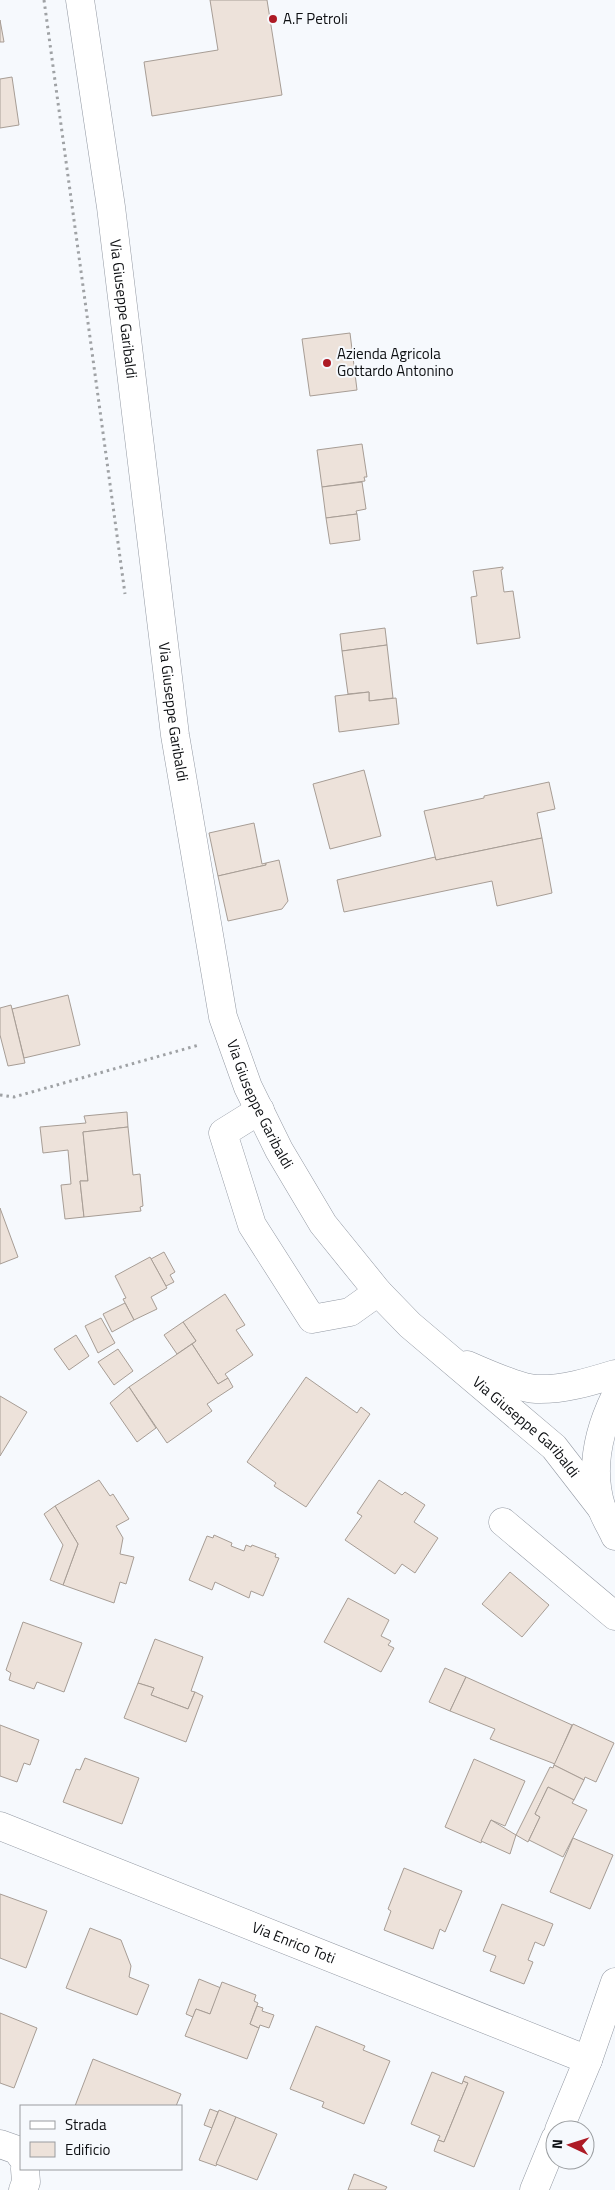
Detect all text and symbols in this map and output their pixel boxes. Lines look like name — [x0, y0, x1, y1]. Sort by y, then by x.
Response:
place label: A.F Petroli — [283, 7, 348, 30]
marker: A.F Petroli — [267, 13, 279, 25]
street label: Via Giuseppe Garibaldi — [104, 238, 144, 380]
place label: Azienda Agricola Gottardo Antonino — [337, 342, 454, 382]
marker: Azienda Agricola Gottardo Antonino — [321, 357, 333, 369]
street label: Via Giuseppe Garibaldi — [153, 641, 195, 783]
street label: Via Giuseppe Garibaldi — [221, 1036, 300, 1173]
street label: Via Giuseppe Garibaldi — [468, 1371, 586, 1482]
street label: Via Enrico Toti — [248, 1915, 339, 1969]
legend — [20, 2105, 182, 2170]
text: Strada — [65, 2113, 107, 2136]
north arrow — [545, 2120, 595, 2170]
text: Edificio — [65, 2138, 110, 2161]
text: N — [546, 2138, 567, 2150]

